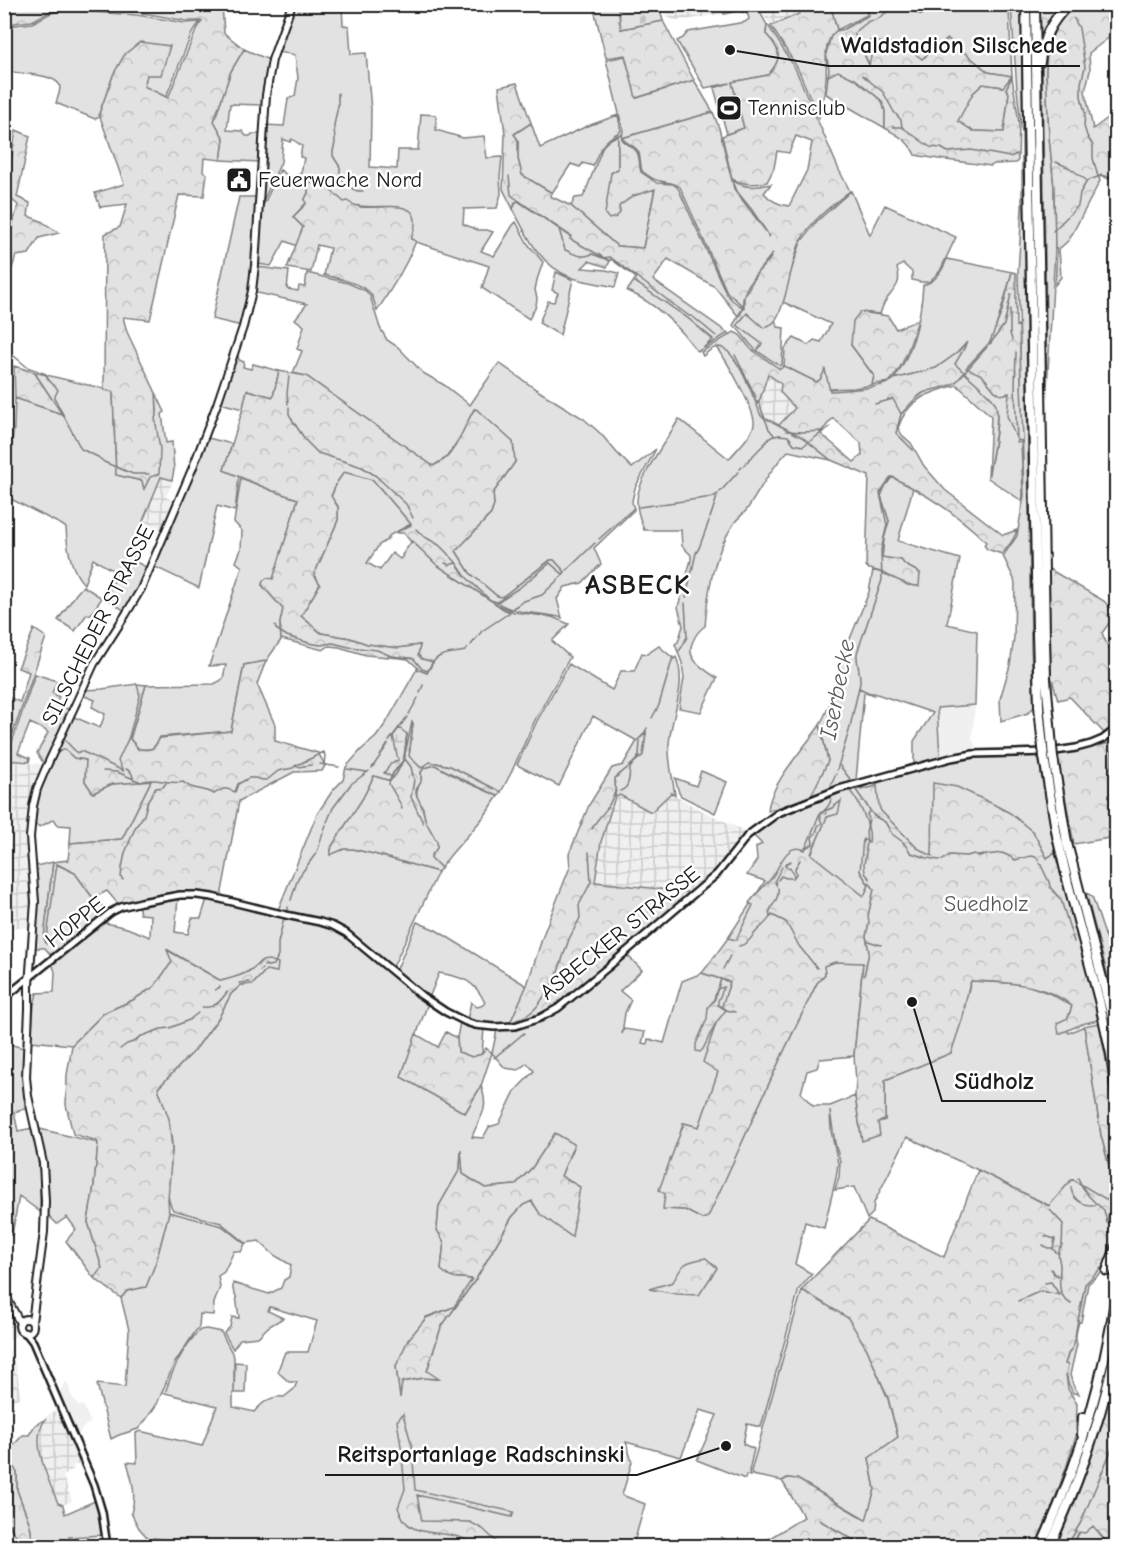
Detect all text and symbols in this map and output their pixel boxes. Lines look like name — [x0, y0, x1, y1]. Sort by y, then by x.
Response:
callout: Waldstadion Silschede — [829, 24, 1080, 66]
text: Waldstadion Silschede — [841, 31, 1067, 59]
sports icon: Tennisclub — [714, 93, 744, 123]
place label: Tennisclub — [748, 95, 846, 121]
public building icon: Feuerwache Nord — [224, 165, 254, 195]
place label: Feuerwache Nord — [258, 167, 422, 193]
street label: SILSCHEDER STRASSE — [36, 521, 160, 729]
district label: ASBECK — [585, 569, 691, 601]
water label: Iserbecke — [813, 637, 860, 742]
street label: ASBECKER STRASSE — [535, 861, 705, 1005]
street label: HOPPE — [40, 891, 110, 953]
park label: Suedholz — [944, 891, 1028, 917]
callout: Südholz — [942, 1059, 1046, 1101]
text: Südholz — [954, 1067, 1034, 1095]
callout: Reitsportanlage Radschinski — [325, 1433, 637, 1475]
text: Reitsportanlage Radschinski — [337, 1440, 625, 1468]

